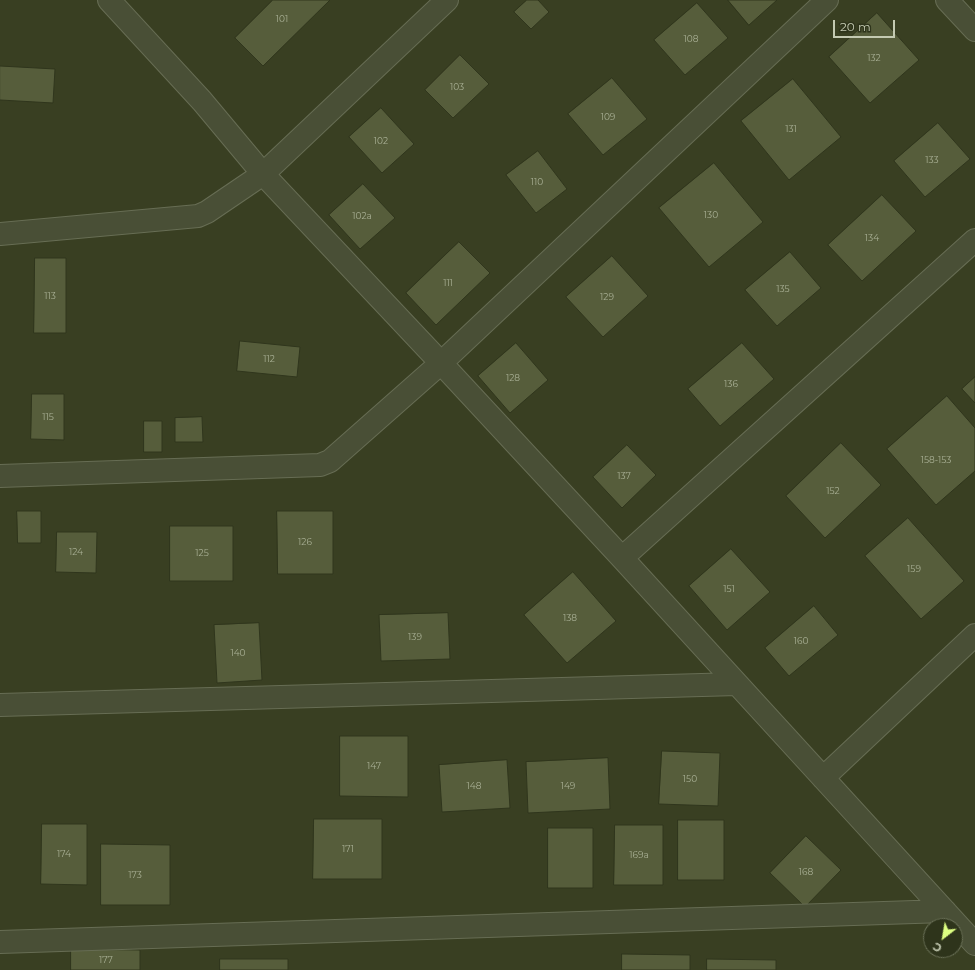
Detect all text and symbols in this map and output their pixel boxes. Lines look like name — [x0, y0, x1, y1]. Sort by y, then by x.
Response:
scale bar — [835, 12, 897, 38]
house number: 101 — [276, 14, 288, 24]
text: 20 m — [840, 19, 871, 34]
house number: 108 — [684, 34, 698, 44]
house number: 132 — [867, 53, 881, 63]
house number: 103 — [450, 82, 464, 92]
house number: 109 — [601, 112, 615, 122]
house number: 131 — [785, 124, 797, 134]
house number: 102 — [374, 136, 388, 146]
house number: 133 — [925, 155, 939, 165]
house number: 110 — [531, 177, 543, 187]
house number: 130 — [704, 210, 718, 220]
house number: 102а — [352, 211, 372, 221]
house number: 134 — [865, 233, 879, 243]
house number: 111 — [443, 278, 453, 288]
house number: 135 — [776, 284, 790, 294]
house number: 113 — [44, 291, 56, 301]
house number: 129 — [600, 292, 614, 302]
house number: 112 — [263, 354, 275, 364]
house number: 128 — [506, 373, 520, 383]
house number: 136 — [724, 379, 738, 389]
house number: 115 — [42, 412, 54, 422]
house number: 158-153 — [921, 455, 951, 465]
house number: 137 — [617, 471, 631, 481]
house number: 152 — [826, 486, 840, 496]
house number: 126 — [298, 537, 312, 547]
house number: 124 — [69, 547, 83, 557]
house number: 125 — [195, 548, 209, 558]
house number: 159 — [907, 564, 921, 574]
house number: 151 — [723, 584, 735, 594]
house number: 138 — [563, 613, 577, 623]
house number: 139 — [408, 632, 422, 642]
house number: 160 — [794, 636, 808, 646]
house number: 140 — [230, 648, 246, 658]
house number: 147 — [367, 761, 381, 771]
house number: 150 — [683, 774, 697, 784]
house number: 148 — [466, 781, 482, 791]
house number: 149 — [561, 781, 575, 791]
house number: 171 — [342, 844, 354, 854]
house number: 174 — [57, 849, 71, 859]
house number: 169а — [629, 850, 649, 860]
house number: 168 — [799, 867, 813, 877]
house number: 173 — [128, 870, 142, 880]
north arrow — [923, 918, 963, 958]
text: С — [930, 939, 944, 955]
house number: 177 — [99, 955, 113, 965]

